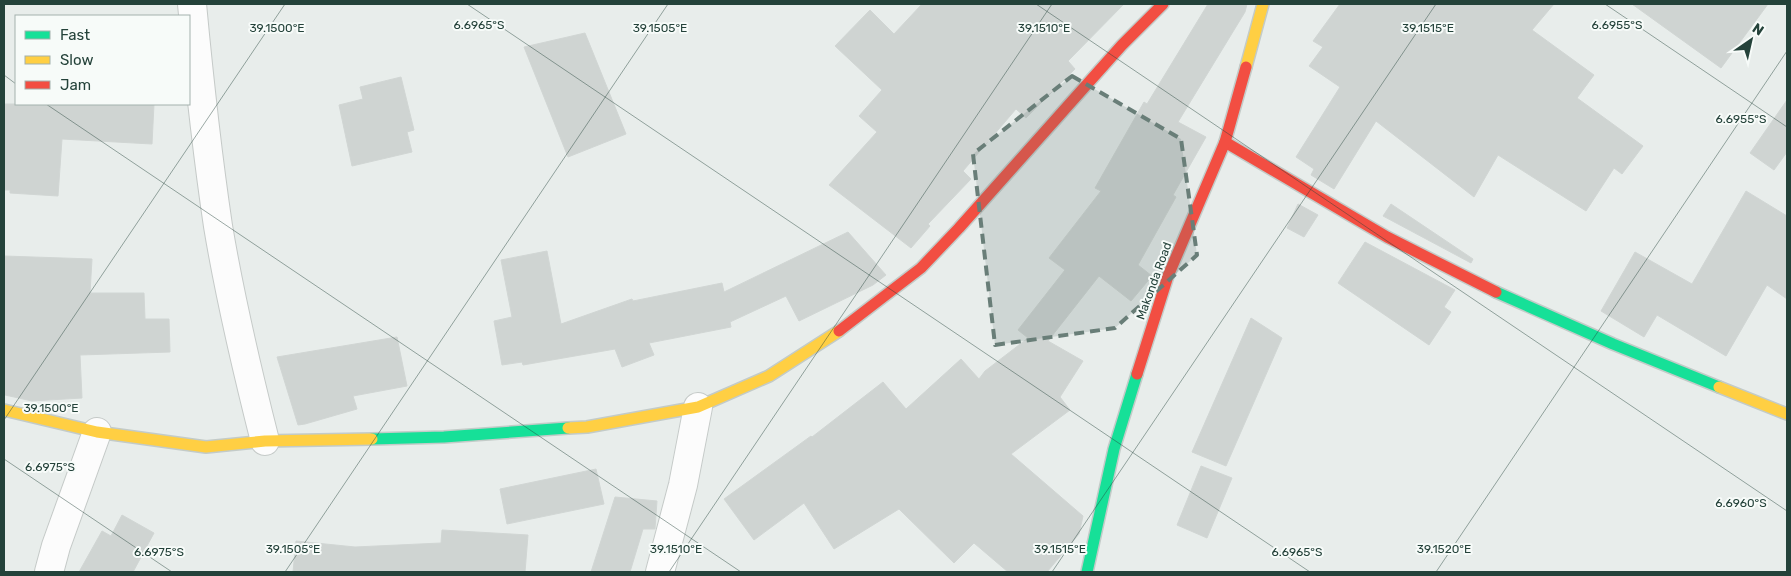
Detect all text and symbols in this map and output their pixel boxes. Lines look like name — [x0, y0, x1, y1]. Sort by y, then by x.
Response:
legend — [15, 15, 190, 105]
north arrow — [1726, 15, 1776, 65]
text: 6.6965°S — [454, 18, 504, 32]
text: 6.6955°S — [1592, 18, 1642, 32]
text: N — [1749, 20, 1767, 40]
text: 39.1500°E — [249, 21, 305, 35]
text: 39.1505°E — [633, 21, 687, 35]
text: 39.1510°E — [1018, 21, 1070, 35]
text: 39.1515°E — [1402, 21, 1454, 35]
text: Fast — [60, 26, 90, 44]
text: Slow — [60, 51, 93, 69]
text: Jam — [60, 76, 91, 94]
text: 6.6955°S — [1716, 112, 1766, 126]
street label: Makonda Road — [1134, 240, 1174, 322]
text: 39.1500°E — [23, 401, 79, 415]
text: 6.6975°S — [25, 460, 75, 474]
text: 6.6960°S — [1715, 496, 1767, 510]
text: 39.1505°E — [266, 542, 320, 556]
text: 39.1510°E — [650, 542, 702, 556]
text: 39.1515°E — [1034, 542, 1086, 556]
text: 39.1520°E — [1417, 542, 1471, 556]
text: 6.6975°S — [134, 545, 184, 559]
text: 6.6965°S — [1272, 545, 1322, 559]

